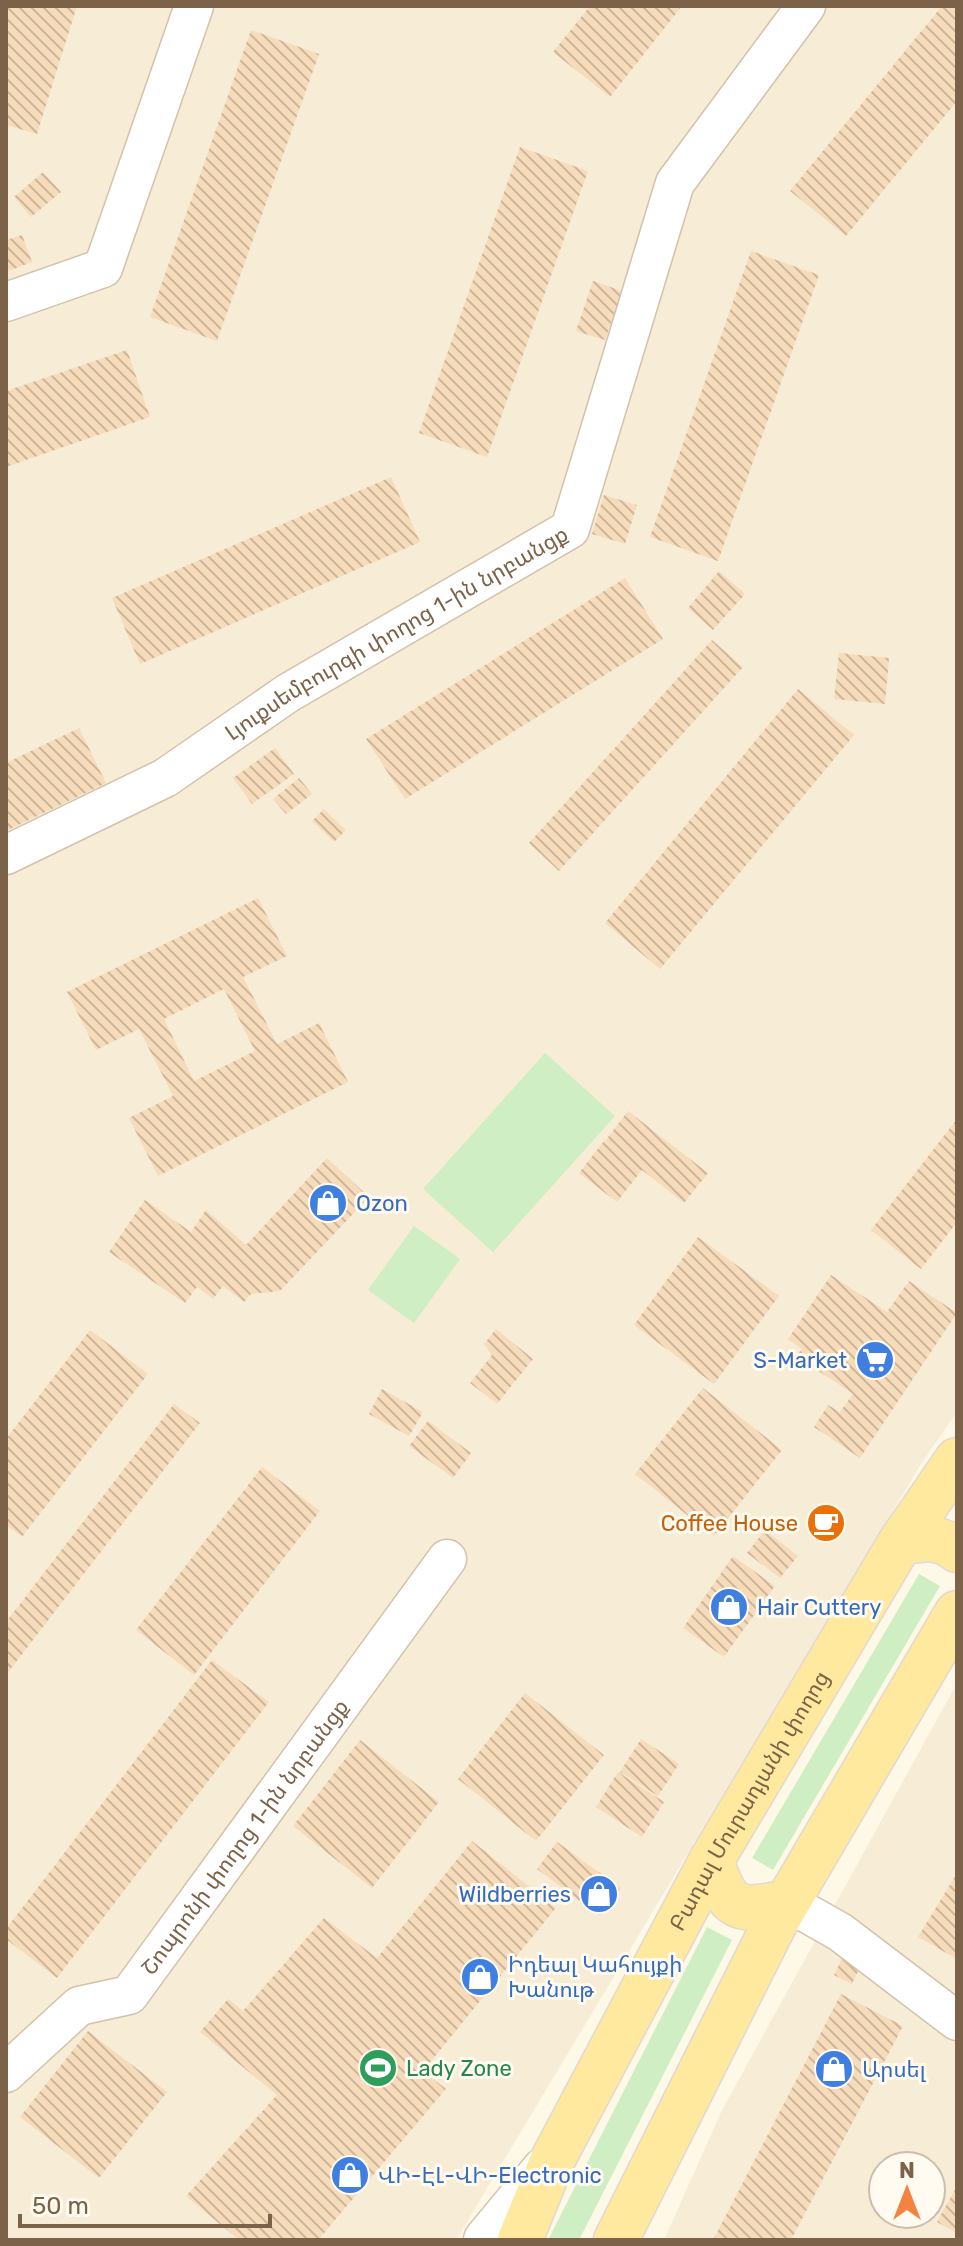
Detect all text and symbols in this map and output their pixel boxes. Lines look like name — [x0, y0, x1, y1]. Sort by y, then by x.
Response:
street label: Լյուքսեմբուրգի փողոց 1-ին նրբանցք — [220, 520, 573, 746]
shop icon: Ozon — [307, 1182, 349, 1224]
place label: Ozon — [356, 1190, 408, 1217]
supermarket icon: S-Market — [854, 1339, 896, 1381]
place label: S-Market — [753, 1347, 847, 1374]
cafe icon: Coffee House — [805, 1502, 847, 1544]
place label: Coffee House — [661, 1510, 798, 1537]
shop icon: Hair Cuttery — [708, 1586, 750, 1628]
place label: Hair Cuttery — [757, 1594, 881, 1621]
street label: Բադալ Մուրադյանի փողոց — [664, 1666, 835, 1935]
street label: Շոպրոնի փողոց 1-ին նրբանցք — [135, 1694, 354, 1980]
shop icon: Wildberries — [578, 1873, 620, 1915]
place label: Wildberries — [459, 1881, 571, 1908]
place label: Իդեալ Կահույքի Խանութ — [508, 1951, 682, 2003]
shop icon: Իդեալ Կահույքի Խանութ — [459, 1956, 501, 1998]
sports icon: Lady Zone — [357, 2047, 399, 2089]
shop icon: Արսել — [813, 2048, 855, 2090]
place label: Lady Zone — [406, 2055, 512, 2082]
place label: Արսել — [862, 2056, 927, 2083]
north arrow — [867, 2150, 947, 2230]
shop icon: ՎԻ-ԷԼ-ՎԻ-Electronic — [329, 2154, 371, 2196]
text: N — [899, 2157, 915, 2184]
place label: ՎԻ-ԷԼ-ՎԻ-Electronic — [378, 2162, 602, 2189]
scale bar — [20, 2178, 270, 2228]
text: 50 m — [32, 2192, 89, 2220]

